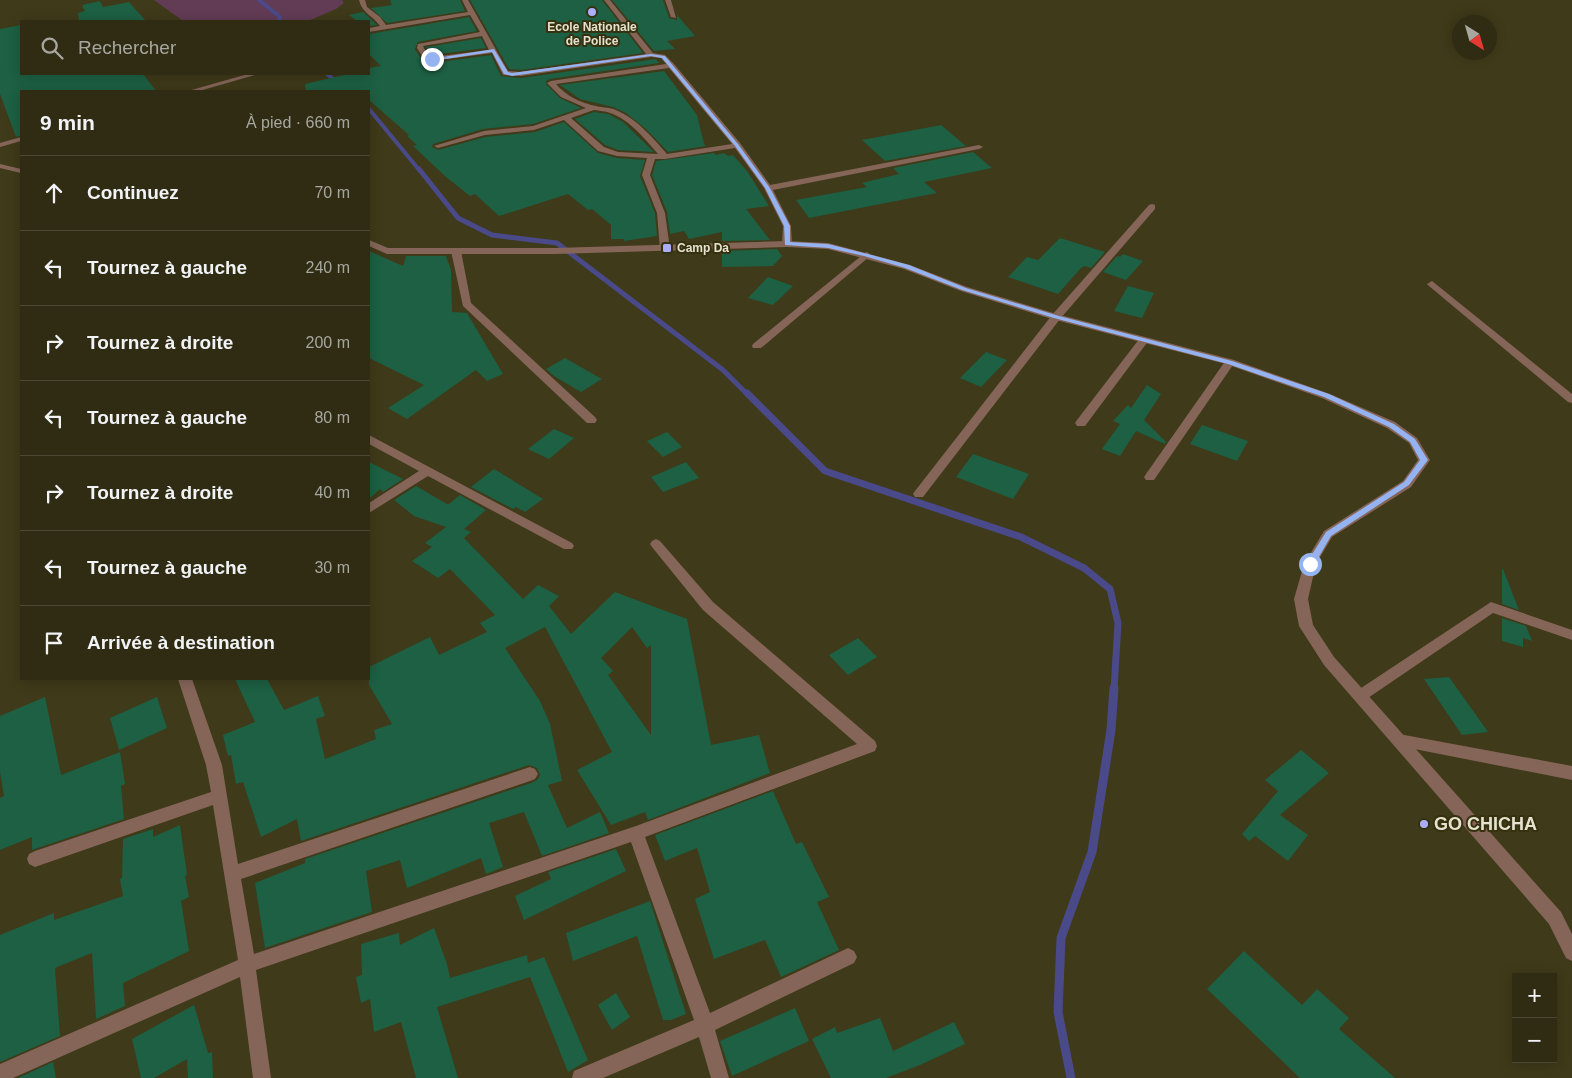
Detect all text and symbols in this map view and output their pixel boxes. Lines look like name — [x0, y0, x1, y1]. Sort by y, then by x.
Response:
marker: Ecole Nationale de Police — [586, 6, 598, 18]
north arrow — [1452, 15, 1497, 60]
search box — [20, 20, 370, 75]
place label: Ecole Nationale de Police — [547, 20, 637, 48]
icon: search — [38, 34, 66, 62]
text: Rechercher — [78, 37, 176, 58]
route end — [421, 48, 444, 71]
text: 9 min — [40, 111, 95, 134]
text: À pied · 660 m — [246, 114, 350, 131]
icon: ahead — [40, 179, 68, 207]
text: Continuez — [87, 182, 179, 203]
text: 70 m — [314, 184, 350, 201]
place label: Camp Da — [677, 241, 729, 255]
marker: Camp Da — [661, 242, 673, 254]
icon: left — [40, 254, 68, 282]
text: Tournez à gauche — [87, 257, 247, 278]
text: 240 m — [306, 259, 350, 276]
icon: right — [40, 329, 68, 357]
text: Tournez à droite — [87, 332, 233, 353]
text: 200 m — [306, 334, 350, 351]
icon: left — [40, 404, 68, 432]
text: Tournez à gauche — [87, 407, 247, 428]
text: 80 m — [314, 409, 350, 426]
icon: right — [40, 479, 68, 507]
text: Tournez à droite — [87, 482, 233, 503]
text: 40 m — [314, 484, 350, 501]
route start — [1299, 553, 1322, 576]
icon: left — [40, 554, 68, 582]
text: Tournez à gauche — [87, 557, 247, 578]
text: 30 m — [314, 559, 350, 576]
icon: arrive — [40, 629, 68, 657]
text: Arrivée à destination — [87, 632, 275, 653]
place label: GO CHICHA — [1434, 814, 1537, 834]
marker: GO CHICHA — [1418, 818, 1430, 830]
map controls — [1512, 973, 1557, 1063]
button: + — [1512, 973, 1557, 1018]
button: − — [1512, 1018, 1557, 1063]

